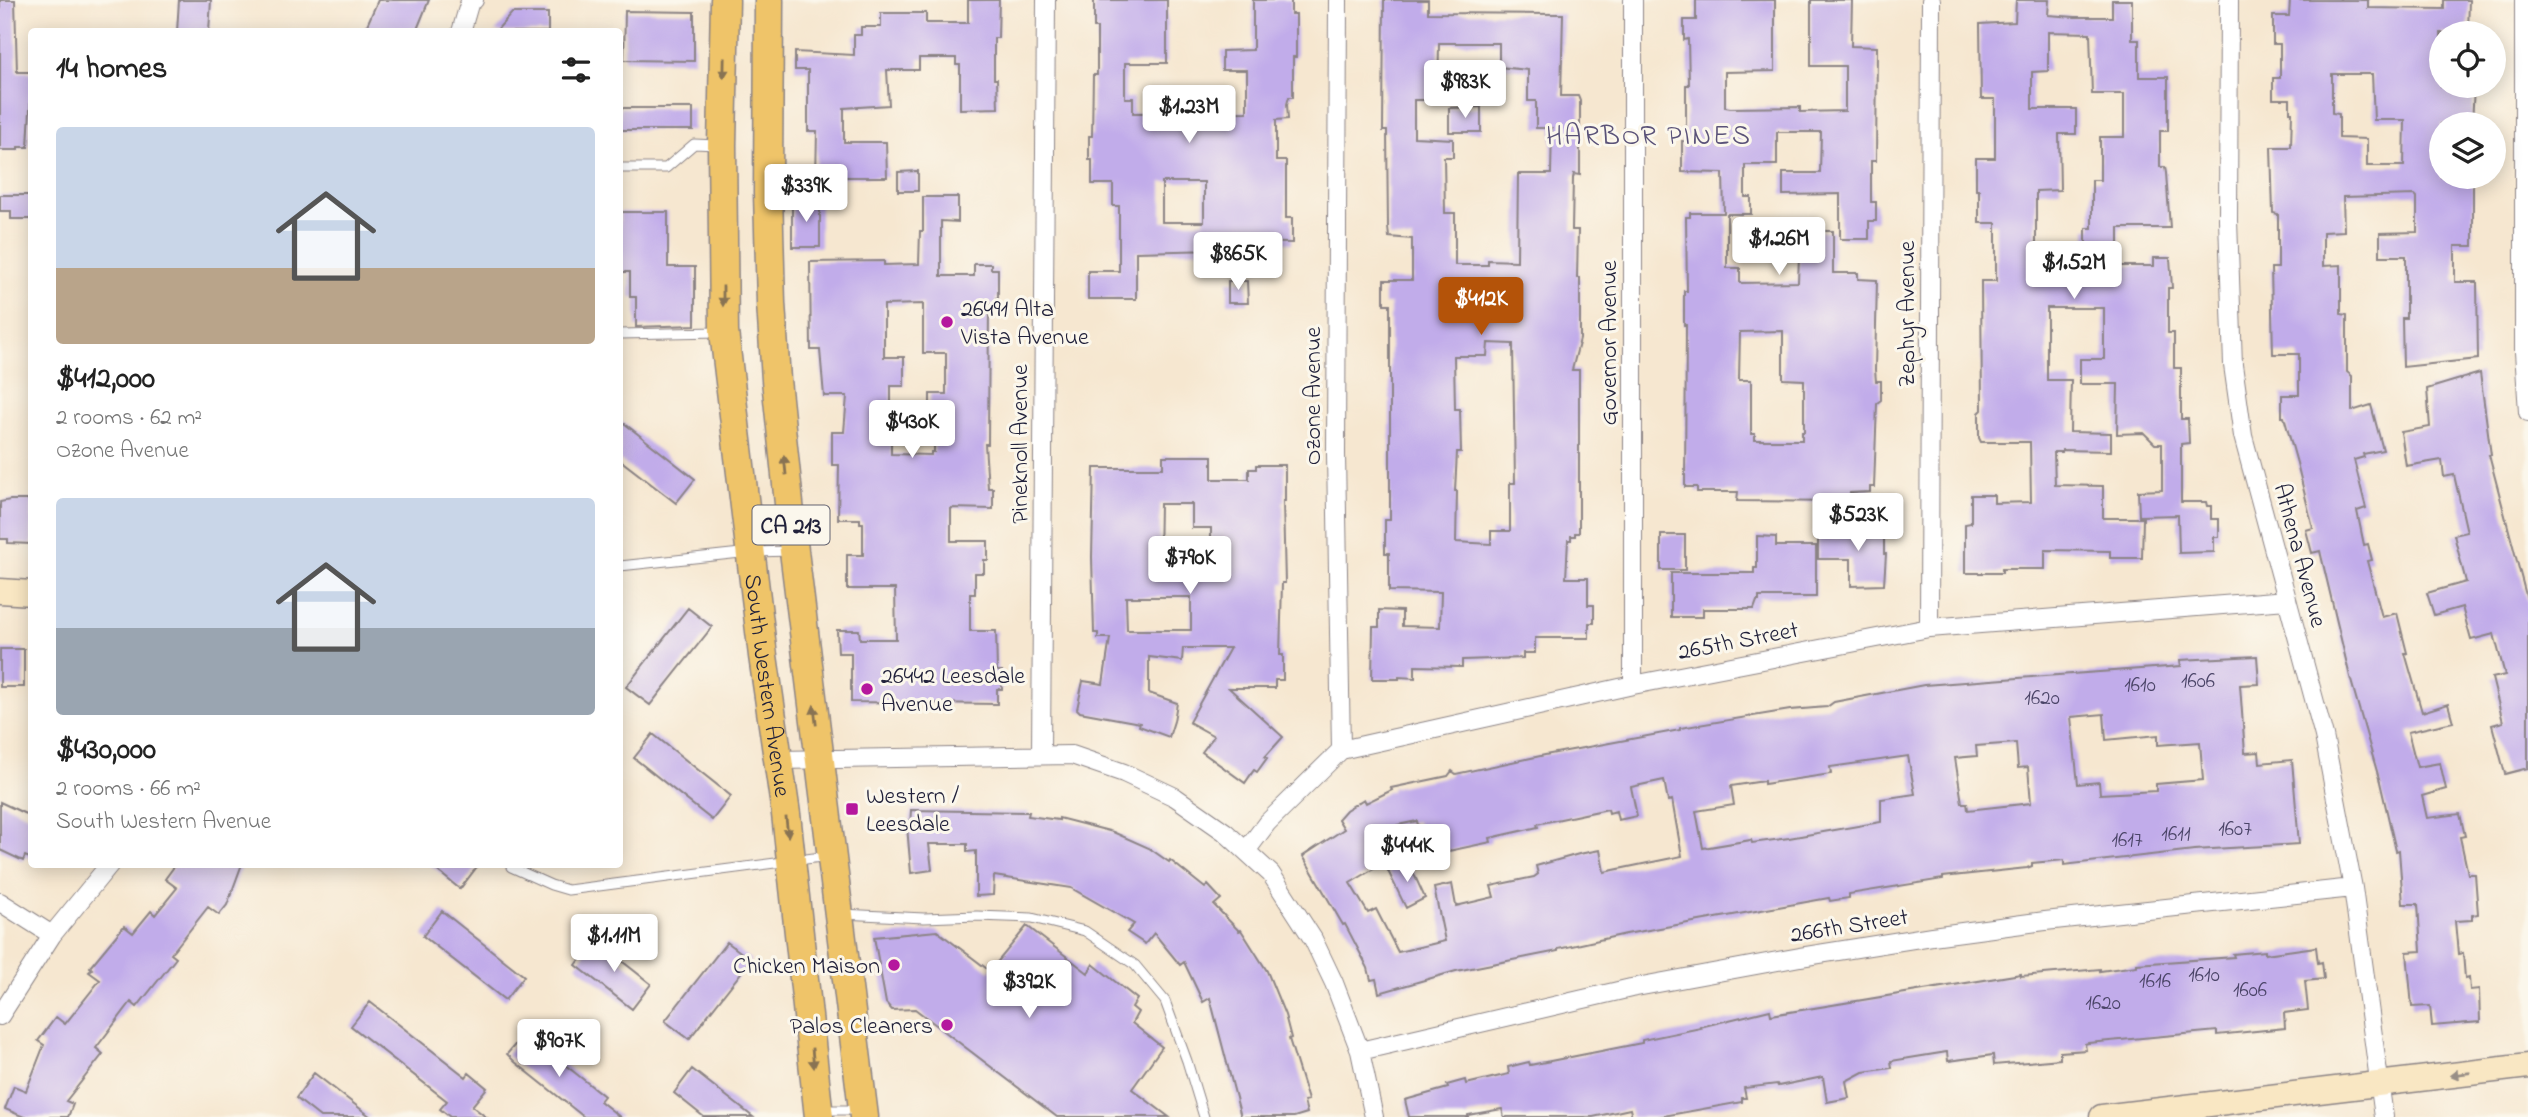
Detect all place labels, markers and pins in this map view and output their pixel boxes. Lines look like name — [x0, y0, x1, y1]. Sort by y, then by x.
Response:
pin: $983K — [1416, 60, 1514, 120]
pin: $1.23M — [1132, 86, 1246, 145]
pin: $339K — [757, 164, 855, 224]
pin: $1.26M — [1722, 218, 1836, 277]
pin: $865K — [1189, 232, 1287, 292]
pin: $1.52M — [2017, 242, 2131, 301]
pin: $412K — [1432, 278, 1530, 337]
place label: 26491 Alta Vista Avenue — [960, 293, 1089, 356]
marker: 26491 Alta Vista Avenue — [939, 314, 955, 330]
pin: $430K — [863, 400, 961, 460]
pin: $523K — [1809, 494, 1907, 553]
pin: $790K — [1141, 536, 1239, 596]
place label: 26442 Leesdale Avenue — [881, 660, 1025, 723]
marker: 26442 Leesdale Avenue — [859, 681, 875, 697]
place label: Western / Leesdale — [866, 780, 960, 843]
marker: Western / Leesdale — [844, 801, 860, 817]
pin: $444K — [1358, 824, 1456, 884]
pin: $1.11M — [557, 914, 671, 974]
place label: Chicken Maison — [733, 950, 880, 985]
marker: Chicken Maison — [886, 957, 902, 973]
pin: $392K — [980, 960, 1078, 1020]
place label: Palos Cleaners — [790, 1010, 933, 1045]
marker: Palos Cleaners — [939, 1017, 955, 1033]
pin: $907K — [510, 1020, 608, 1079]

